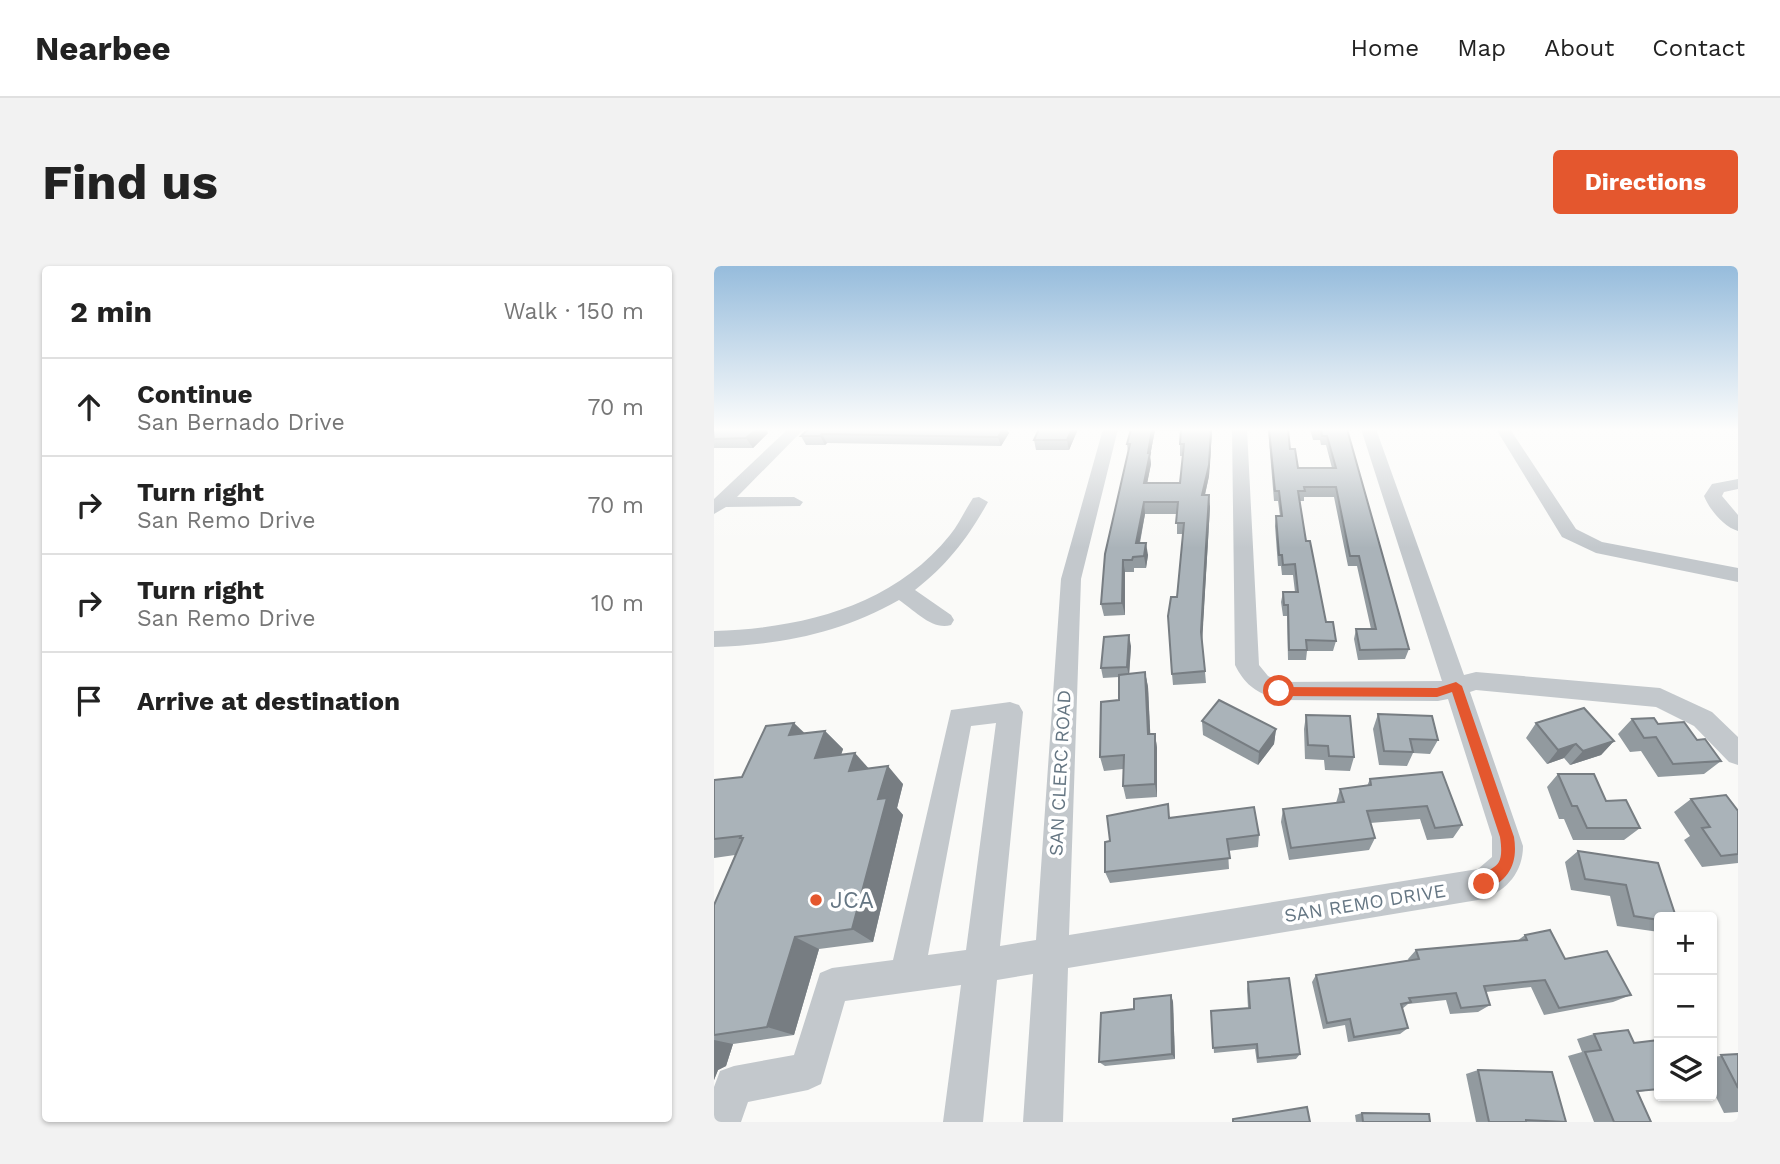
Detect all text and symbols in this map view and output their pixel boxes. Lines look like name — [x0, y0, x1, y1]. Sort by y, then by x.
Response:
text: Nearbee — [35, 29, 171, 68]
text: Home — [1351, 34, 1419, 62]
text: Map — [1457, 34, 1506, 62]
text: About — [1544, 34, 1614, 62]
text: Contact — [1652, 34, 1745, 62]
button: Directions — [1553, 150, 1738, 214]
text: Find us — [42, 153, 218, 211]
text: 2 min — [70, 294, 152, 329]
text: Walk · 150 m — [503, 298, 644, 325]
text: Continue — [137, 379, 253, 409]
icon: ahead — [70, 388, 108, 426]
text: 70 m — [587, 394, 644, 421]
text: San Bernado Drive — [137, 409, 345, 436]
text: Turn right — [137, 477, 264, 507]
icon: right — [70, 486, 108, 524]
text: 70 m — [587, 492, 644, 519]
text: San Remo Drive — [137, 507, 316, 534]
text: Turn right — [137, 575, 264, 605]
icon: right — [70, 584, 108, 622]
text: 10 m — [591, 590, 644, 617]
text: San Remo Drive — [137, 605, 316, 632]
route start — [1263, 675, 1294, 706]
icon: arrive — [70, 682, 108, 720]
text: Arrive at destination — [137, 686, 400, 716]
street label: SAN CLERC ROAD — [1044, 689, 1076, 857]
route end — [1468, 868, 1499, 899]
street label: SAN REMO DRIVE — [1283, 879, 1447, 927]
place label: JCA — [830, 887, 874, 914]
marker: JCA — [808, 892, 824, 908]
map controls — [1654, 912, 1717, 1101]
button: + — [1654, 912, 1717, 975]
button: − — [1654, 975, 1717, 1038]
button: layers — [1654, 1038, 1717, 1101]

